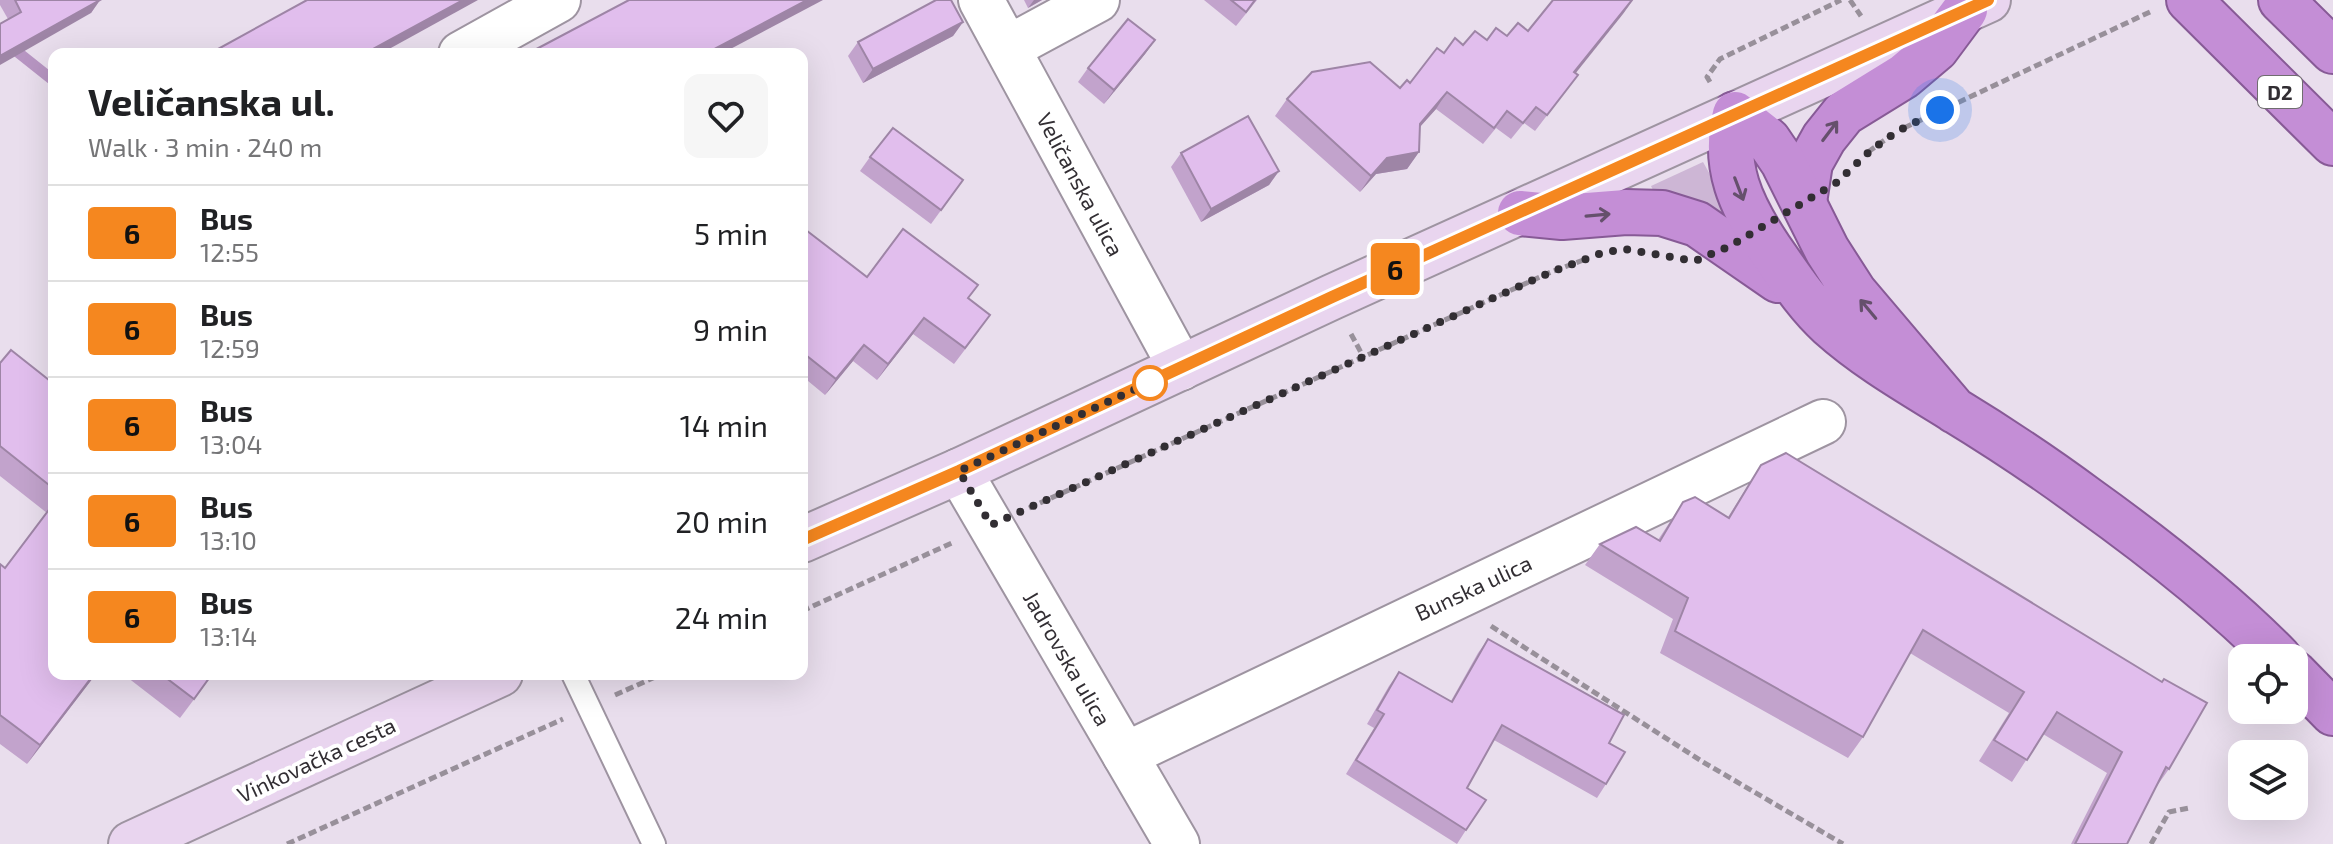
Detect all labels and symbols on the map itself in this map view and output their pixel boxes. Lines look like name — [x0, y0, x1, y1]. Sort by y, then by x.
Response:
road number: D2 — [2258, 76, 2302, 108]
your location — [1920, 90, 1960, 130]
street label: Veličanska ulica — [1032, 108, 1130, 260]
one-way arrow — [1822, 121, 1839, 142]
one-way arrow — [1733, 177, 1747, 201]
one-way arrow — [1584, 207, 1611, 222]
line badge: 6 — [1369, 243, 1421, 295]
one-way arrow — [1859, 299, 1877, 319]
unlabelled marker — [1133, 366, 1167, 400]
street label: Bunska ulica — [1411, 549, 1535, 625]
street label: Jadrovska ulica — [1019, 586, 1117, 730]
street label: Vinkovačka cesta — [233, 711, 399, 807]

